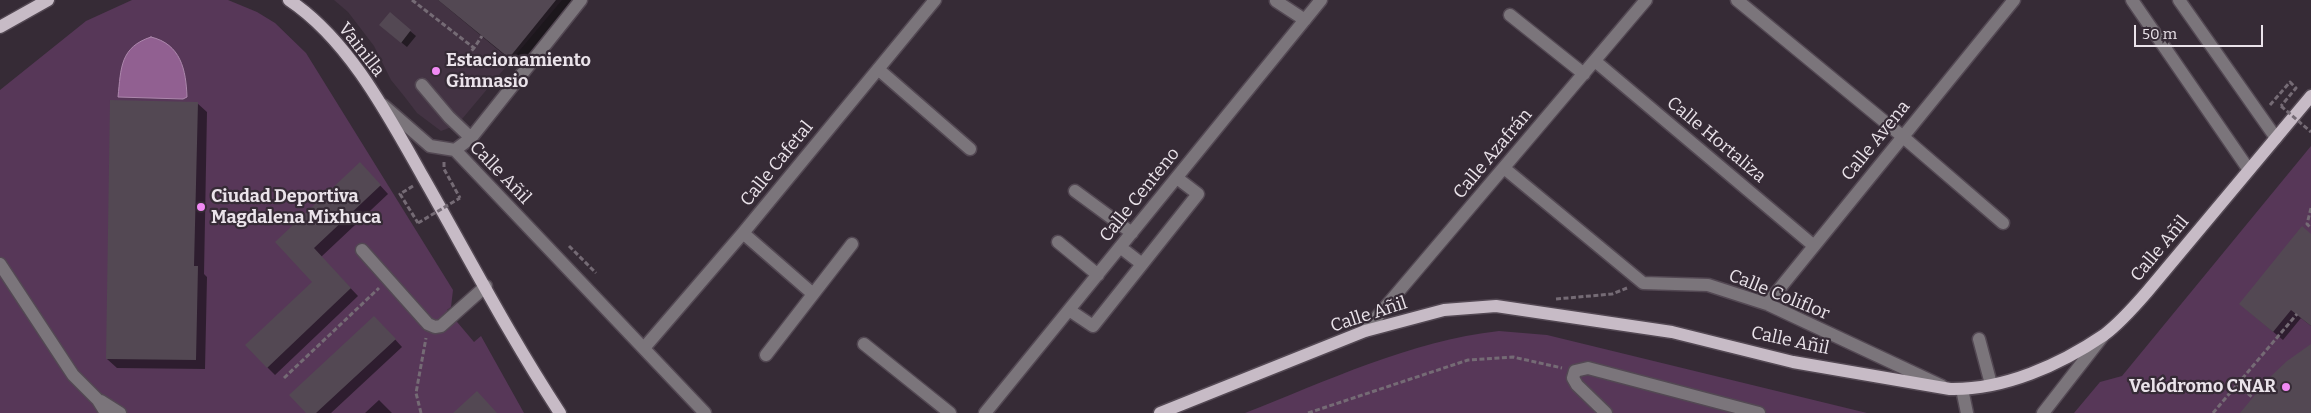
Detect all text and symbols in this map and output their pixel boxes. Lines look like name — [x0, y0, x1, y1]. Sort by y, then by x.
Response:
scale bar — [2136, 15, 2265, 47]
street label: Vainilla — [333, 19, 389, 81]
text: 50 m — [2142, 25, 2177, 43]
place label: Estacionamiento Gimnasio — [446, 50, 591, 92]
marker: Estacionamiento Gimnasio — [430, 65, 442, 77]
street label: Calle Hortaliza — [1662, 92, 1770, 188]
street label: Calle Avena — [1837, 97, 1915, 185]
street label: Calle Azafrán — [1449, 105, 1537, 203]
street label: Calle Cafetal — [736, 117, 818, 211]
street label: Calle Añil — [465, 137, 535, 209]
street label: Calle Centeno — [1095, 143, 1185, 247]
place label: Ciudad Deportiva Magdalena Mixhuca — [211, 186, 381, 228]
marker: Ciudad Deportiva Magdalena Mixhuca — [195, 201, 207, 213]
street label: Calle Añil — [2126, 212, 2194, 286]
street label: Calle Coliflor — [1725, 265, 1833, 325]
street label: Calle Añil — [1328, 292, 1410, 338]
street label: Calle Añil — [1749, 322, 1831, 360]
place label: Velódromo CNAR — [2129, 376, 2276, 398]
marker: Velódromo CNAR — [2280, 381, 2292, 393]

